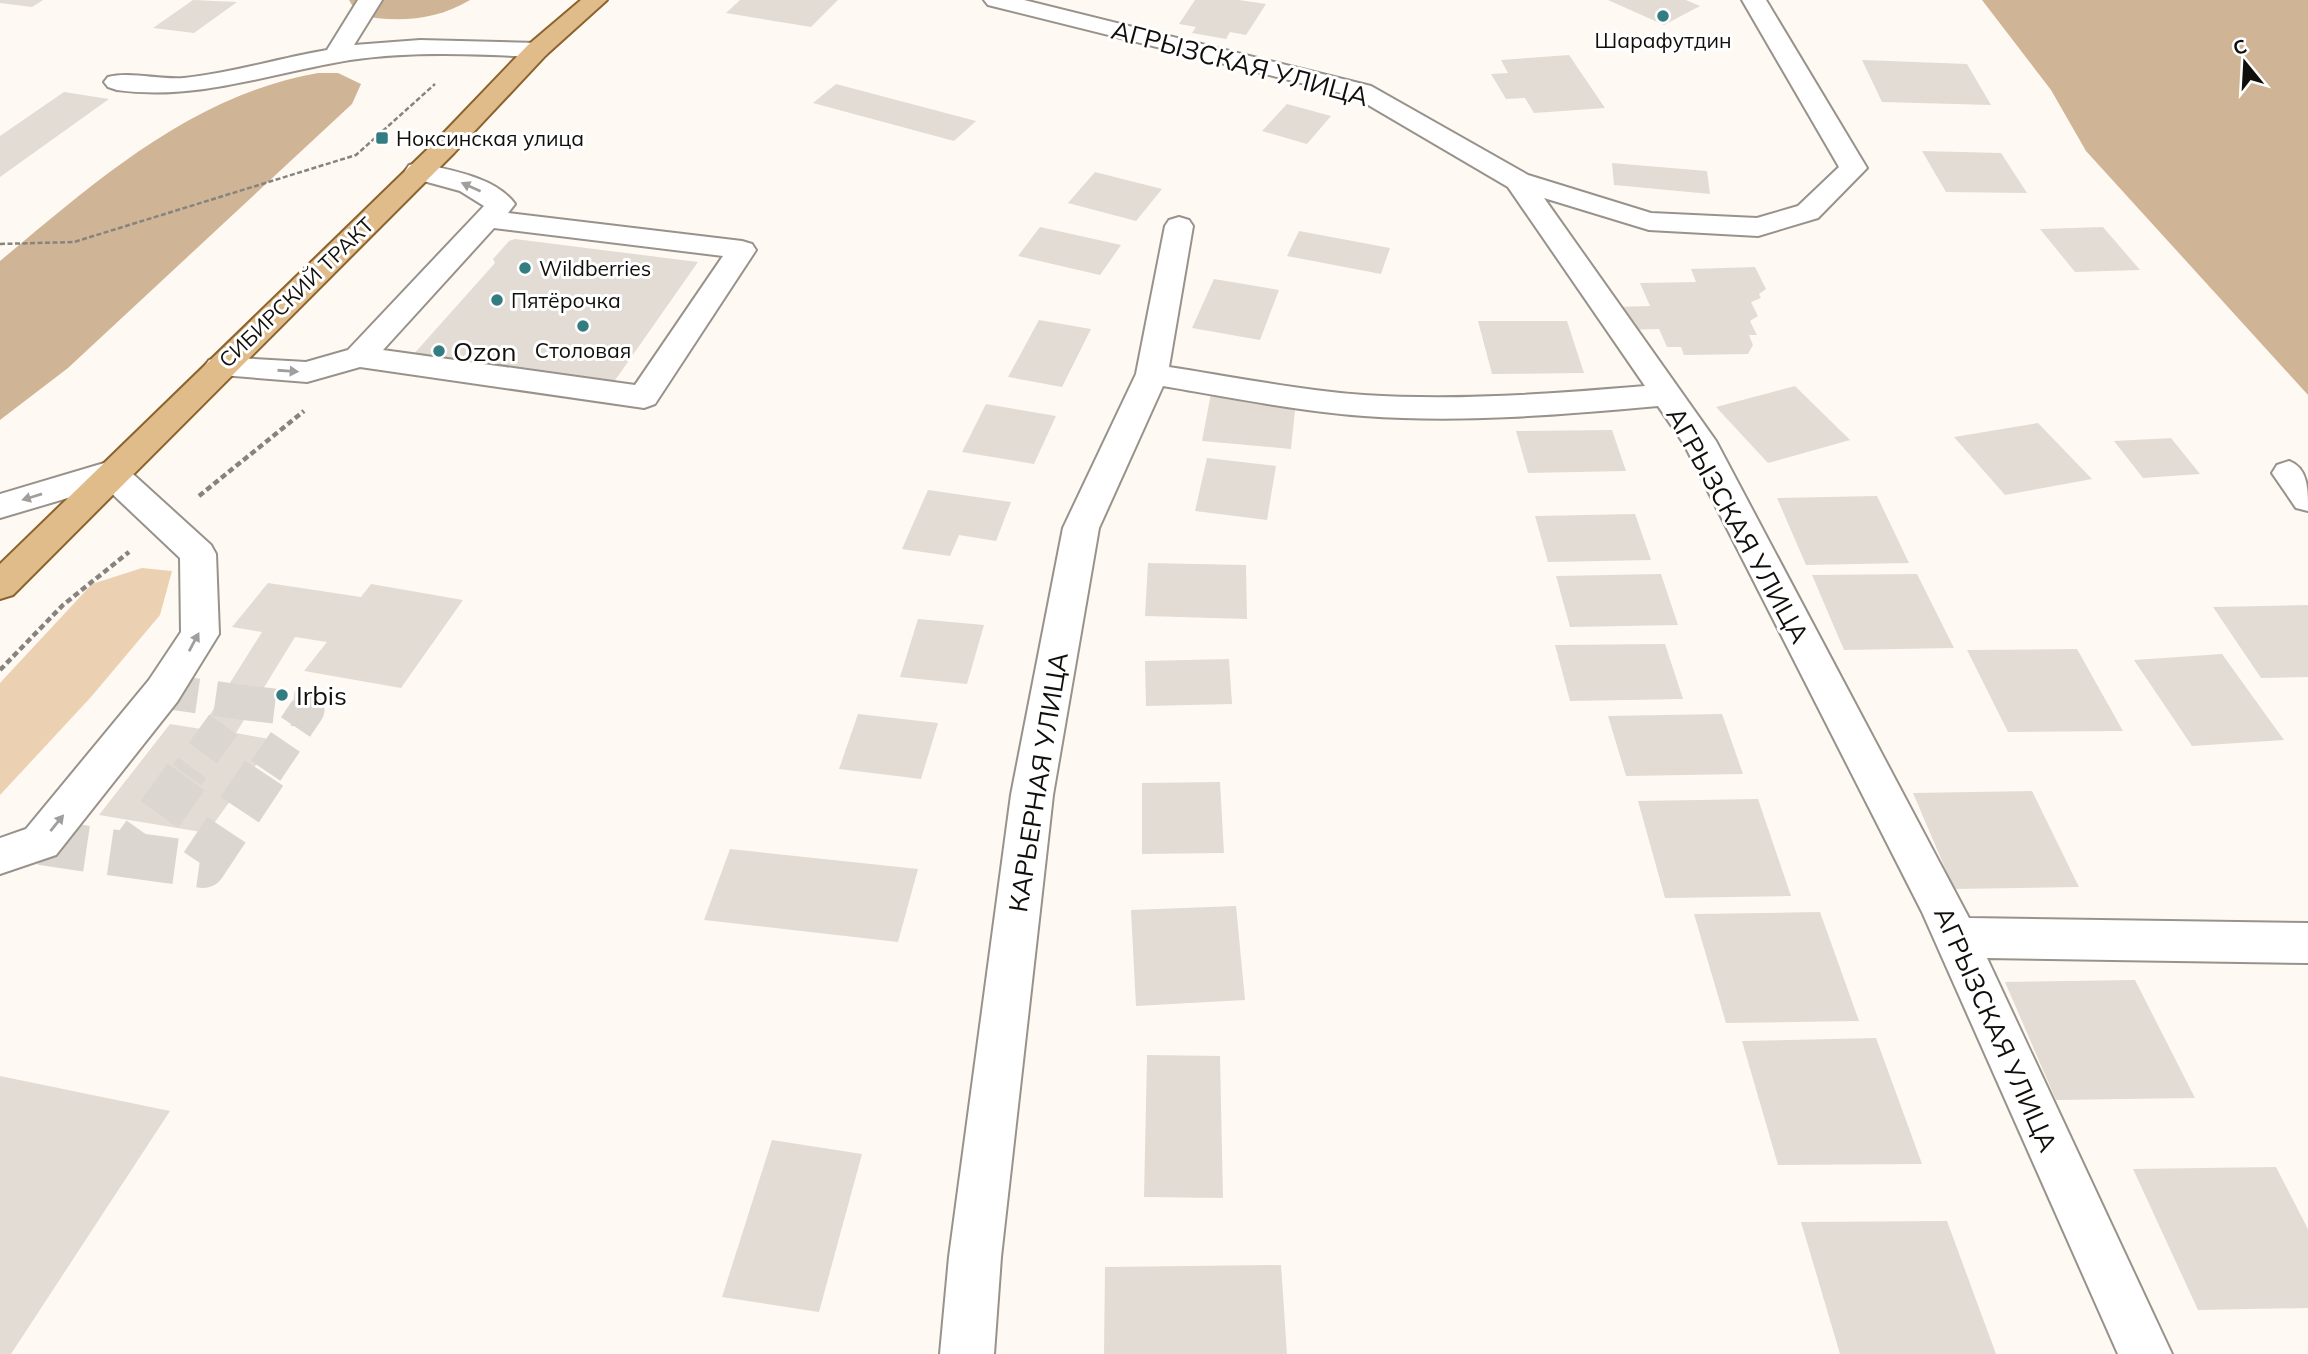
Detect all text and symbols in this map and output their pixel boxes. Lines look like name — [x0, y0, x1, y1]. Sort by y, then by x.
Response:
marker: Шарафутдин — [1655, 8, 1671, 24]
street label: АГРЫЗСКАЯ УЛИЦА — [1108, 13, 1372, 113]
place label: Шарафутдин — [1594, 27, 1732, 53]
north arrow — [2210, 28, 2280, 98]
text: С — [2230, 33, 2250, 60]
place label: Ноксинская улица — [396, 125, 584, 151]
marker: Ноксинская улица — [374, 130, 390, 146]
one-way arrow — [461, 181, 481, 193]
street label: СИБИРСКИЙ ТРАКТ — [213, 211, 379, 373]
place label: Wildberries — [539, 255, 651, 281]
marker: Wildberries — [517, 260, 533, 276]
place label: Пятёрочка — [511, 287, 621, 313]
marker: Пятёрочка — [489, 292, 505, 308]
marker: Столовая — [575, 318, 591, 334]
place label: Ozon — [453, 335, 516, 368]
place label: Столовая — [535, 337, 631, 363]
marker: Ozon — [431, 343, 447, 359]
one-way arrow — [277, 366, 299, 377]
street label: АГРЫЗСКАЯ УЛИЦА — [1659, 401, 1817, 649]
one-way arrow — [21, 492, 42, 502]
one-way arrow — [188, 632, 200, 651]
street label: КАРЬЕРНАЯ УЛИЦА — [1001, 650, 1075, 914]
place label: Irbis — [296, 679, 347, 712]
marker: Irbis — [274, 687, 290, 703]
one-way arrow — [49, 814, 64, 832]
street label: АГРЫЗСКАЯ УЛИЦА — [1927, 901, 2065, 1157]

